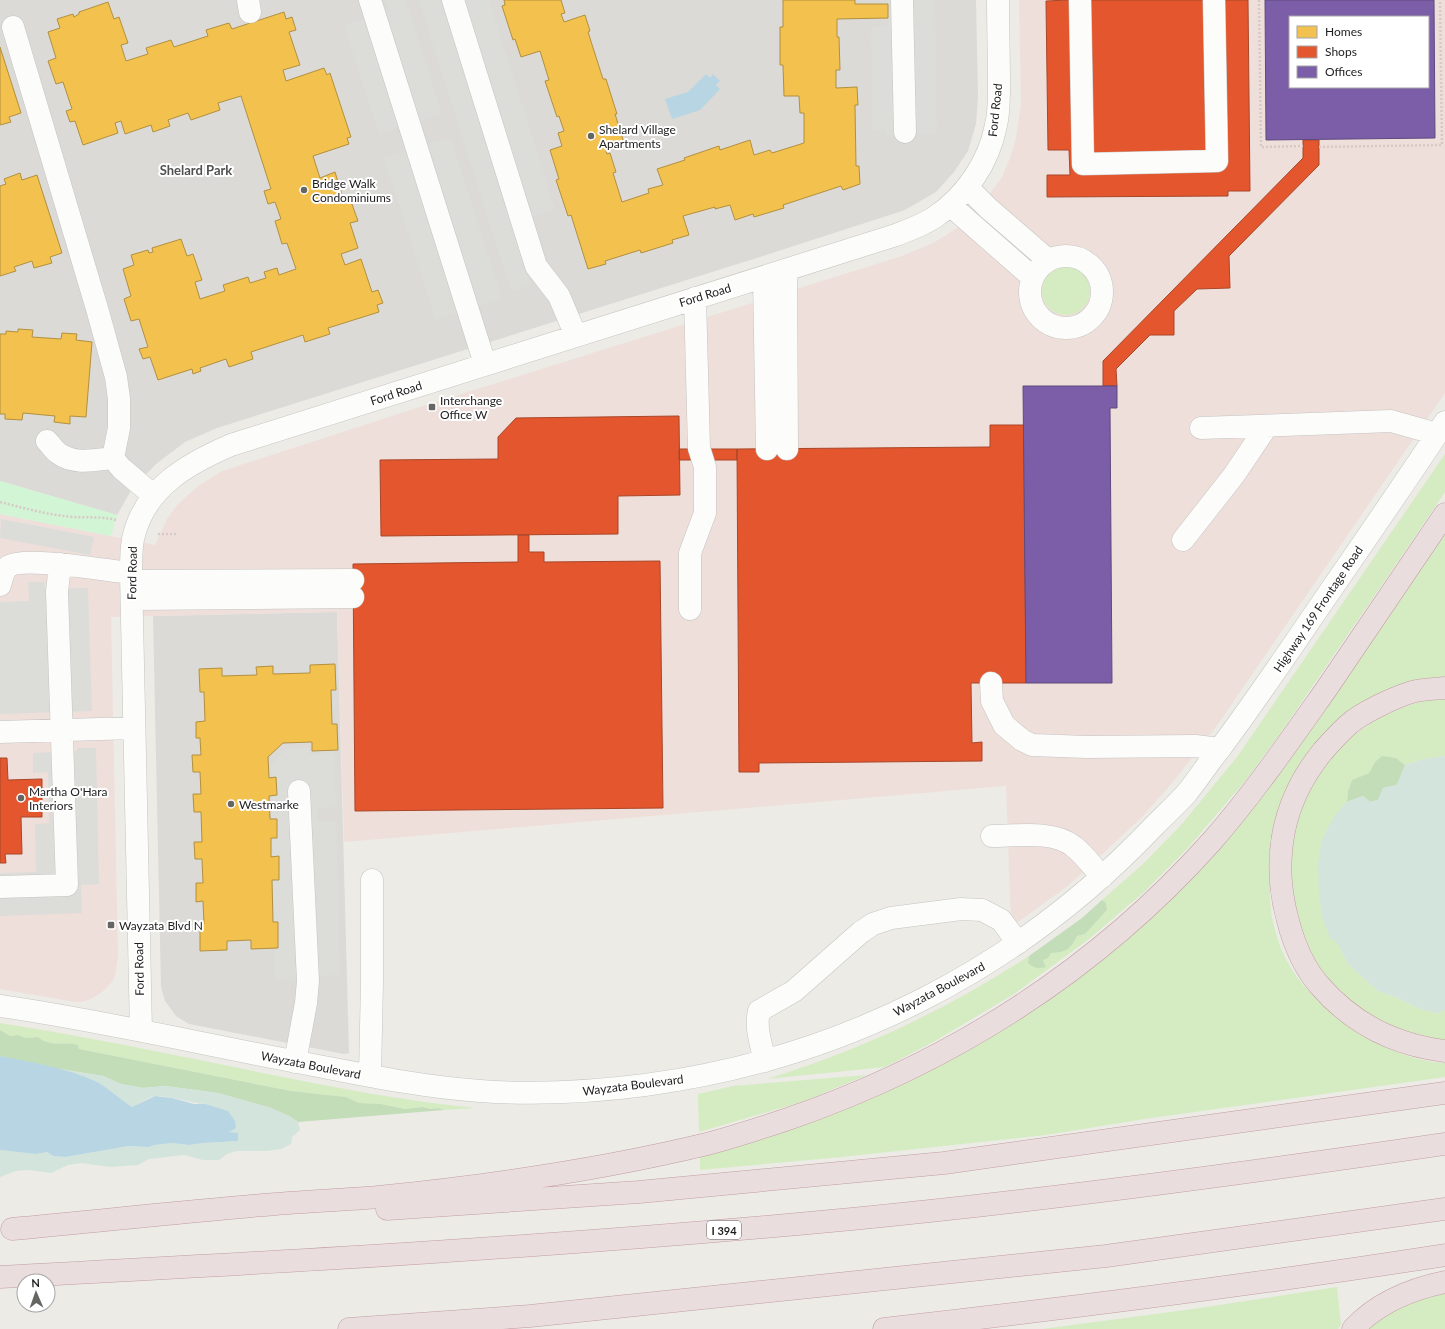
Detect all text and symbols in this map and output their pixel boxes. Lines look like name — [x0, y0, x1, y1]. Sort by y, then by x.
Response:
legend — [1289, 16, 1429, 88]
text: Homes — [1325, 24, 1362, 39]
text: Shops — [1325, 44, 1357, 59]
text: Offices — [1325, 64, 1362, 79]
street label: Ford Road — [985, 83, 1005, 137]
place label: Shelard Village Apartments — [599, 122, 676, 151]
marker: Shelard Village Apartments — [586, 131, 596, 141]
district label: Shelard Park — [160, 162, 232, 178]
place label: Bridge Walk Condominiums — [312, 176, 391, 205]
marker: Bridge Walk Condominiums — [299, 185, 309, 195]
street label: Ford Road — [677, 280, 733, 310]
street label: Ford Road — [368, 378, 424, 408]
place label: Interchange Office W — [440, 393, 502, 422]
marker: Interchange Office W — [427, 402, 437, 412]
street label: Highway 169 Frontage Road — [1270, 543, 1366, 675]
street label: Ford Road — [124, 546, 140, 600]
place label: Martha O'Hara Interiors — [29, 784, 108, 813]
marker: Martha O'Hara Interiors — [16, 793, 26, 803]
place label: Westmarke — [239, 797, 299, 812]
marker: Westmarke — [226, 799, 236, 809]
place label: Wayzata Blvd N — [119, 918, 203, 933]
marker: Wayzata Blvd N — [106, 920, 116, 930]
street label: Ford Road — [131, 942, 147, 996]
street label: Wayzata Boulevard — [891, 959, 987, 1019]
street label: Wayzata Boulevard — [260, 1048, 362, 1082]
street label: Wayzata Boulevard — [582, 1071, 684, 1099]
road number: I 394 — [707, 1221, 741, 1239]
north arrow — [16, 1273, 56, 1313]
text: N — [31, 1276, 40, 1289]

